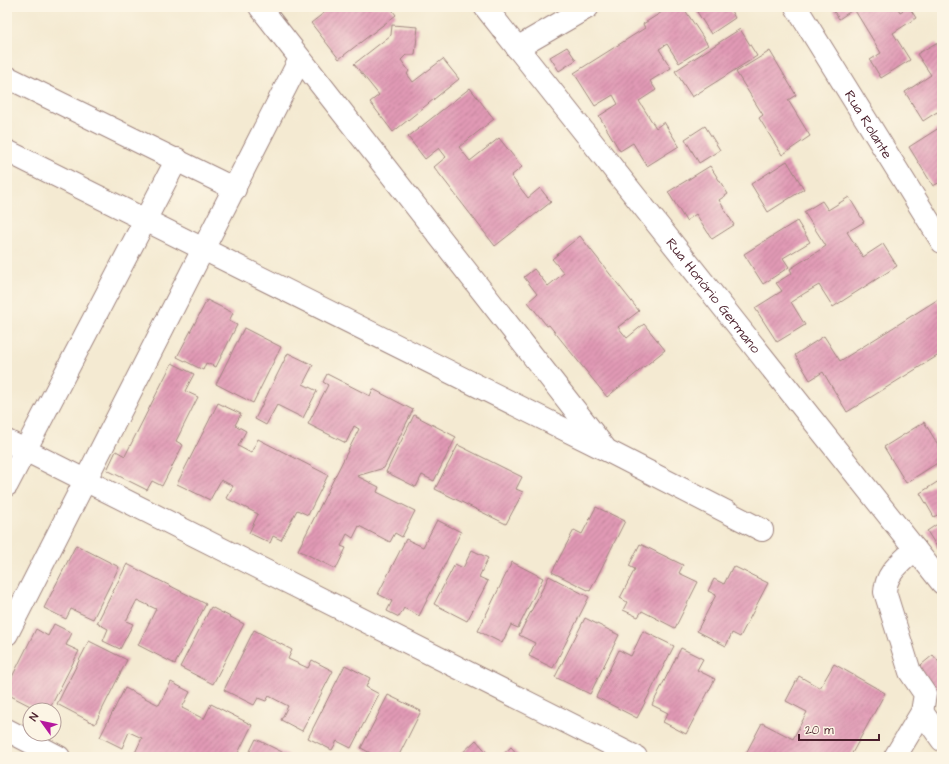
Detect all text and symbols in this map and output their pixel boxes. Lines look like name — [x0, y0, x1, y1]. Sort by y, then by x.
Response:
street label: Rua Rolante — [839, 87, 897, 163]
street label: Rua Honório Germano — [661, 234, 765, 358]
north arrow — [22, 702, 62, 742]
text: N — [26, 710, 42, 724]
scale bar — [799, 716, 879, 742]
text: 20 m — [805, 722, 834, 739]

